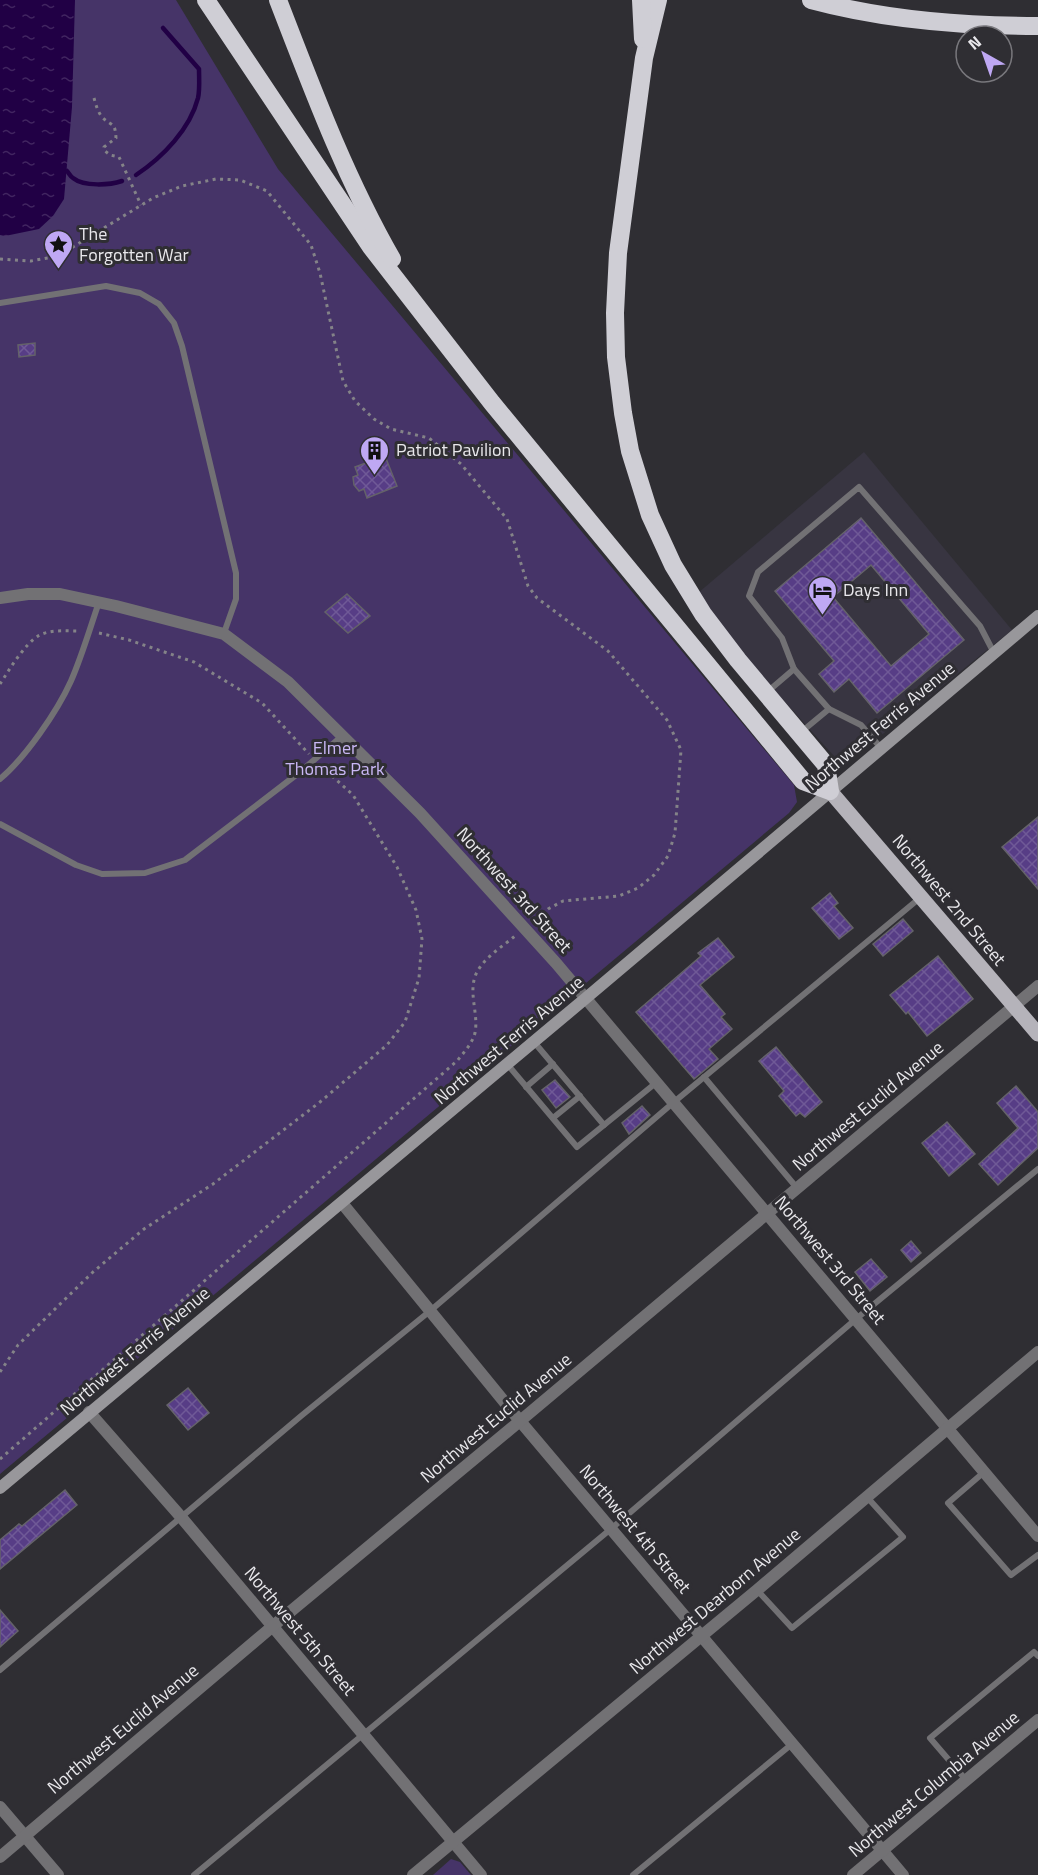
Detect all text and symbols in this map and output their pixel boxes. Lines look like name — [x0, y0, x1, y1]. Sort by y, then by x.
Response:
north arrow — [954, 24, 1014, 84]
text: N — [962, 30, 986, 55]
place label: The Forgotten War — [79, 220, 189, 268]
place icon: The Forgotten War — [42, 228, 74, 270]
building icon: Patriot Pavilion — [359, 434, 391, 476]
place label: Patriot Pavilion — [396, 436, 511, 463]
hotel icon: Days Inn — [806, 574, 838, 616]
place label: Days Inn — [843, 576, 908, 603]
street label: Northwest Ferris Avenue — [799, 655, 960, 796]
park label: Elmer Thomas Park — [285, 734, 385, 782]
street label: Northwest 3rd Street — [450, 821, 579, 959]
street label: Northwest 2nd Street — [886, 828, 1013, 972]
street label: Northwest Ferris Avenue — [428, 969, 589, 1110]
street label: Northwest Euclid Avenue — [786, 1034, 949, 1177]
street label: Northwest 3rd Street — [768, 1189, 893, 1331]
street label: Northwest Ferris Avenue — [54, 1280, 215, 1421]
street label: Northwest Euclid Avenue — [414, 1346, 577, 1489]
street label: Northwest 4th Street — [573, 1458, 698, 1600]
street label: Northwest Dearborn Avenue — [623, 1521, 806, 1680]
street label: Northwest 5th Street — [238, 1560, 363, 1702]
street label: Northwest Euclid Avenue — [41, 1657, 204, 1800]
street label: Northwest Columbia Avenue — [842, 1704, 1025, 1863]

